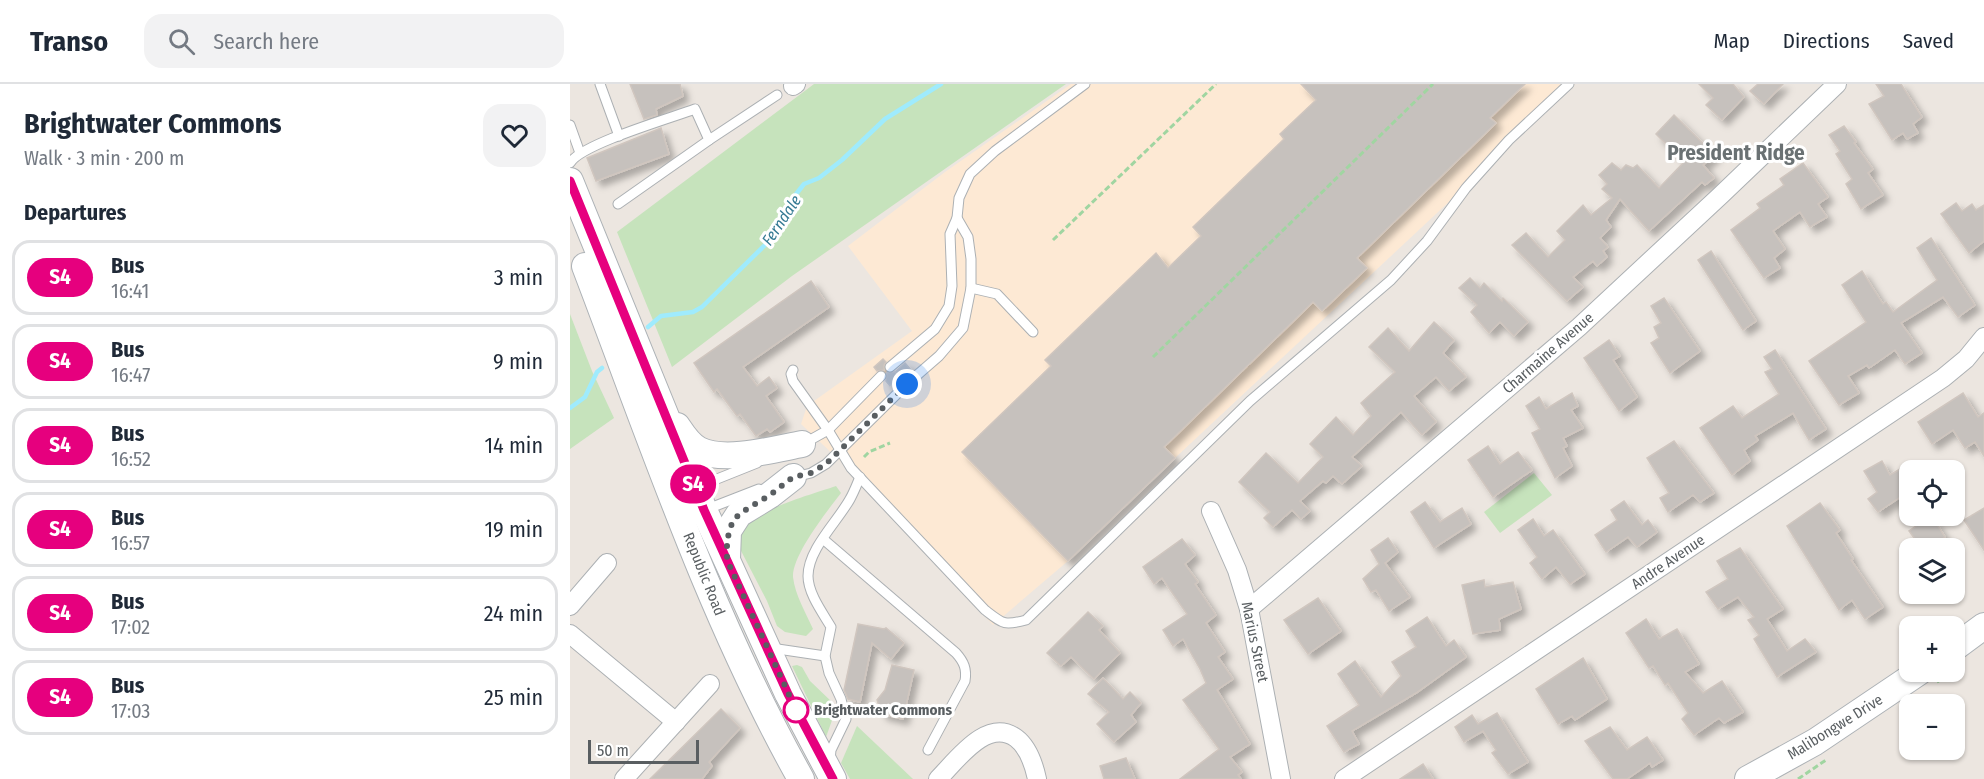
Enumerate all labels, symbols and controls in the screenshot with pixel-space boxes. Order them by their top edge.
search box [144,14,564,68]
text: Transo [30,25,108,58]
icon: search [165,25,198,58]
text: Search here [213,28,319,55]
text: Map [1713,28,1750,54]
text: Directions [1783,28,1870,54]
text: Saved [1903,28,1954,54]
button: heart [483,104,546,167]
text: Brightwater Commons [24,107,282,140]
district label: President Ridge [1667,140,1805,166]
text: Walk · 3 min · 200 m [24,146,184,170]
water label: Ferndale [758,191,805,249]
text: Departures [24,199,126,226]
text: Bus [111,252,144,279]
text: S4 [49,264,71,290]
text: 3 min [494,264,543,291]
text: 16:41 [111,279,149,303]
street label: Charmaine Avenue [1499,309,1597,397]
text: Bus [111,336,144,363]
text: S4 [49,348,71,374]
text: 9 min [493,348,543,375]
text: 16:47 [111,363,150,387]
your location [892,369,922,399]
text: Bus [111,420,144,447]
text: S4 [49,432,71,458]
text: 14 min [485,432,543,459]
text: 16:52 [111,447,151,471]
map controls [1899,460,1965,760]
button: locate [1899,460,1965,526]
line badge: S4 [666,464,720,504]
text: S4 [682,471,704,497]
text: Bus [111,504,144,531]
text: S4 [49,516,71,542]
text: 19 min [485,516,543,543]
street label: Republic Road [679,530,729,618]
text: 16:57 [111,531,150,555]
street label: Andre Avenue [1628,531,1708,593]
button: layers [1899,538,1965,604]
text: Bus [111,588,144,615]
text: S4 [49,600,71,626]
text: 24 min [484,600,543,627]
street label: Marius Street [1238,600,1272,684]
text: 17:02 [111,615,150,639]
button: + [1899,616,1965,682]
text: Bus [111,672,144,699]
text: S4 [49,684,71,710]
text: 25 min [484,684,543,711]
street label: Malibongwe Drive [1784,690,1886,764]
button: − [1899,694,1965,760]
marker: Brightwater Commons [783,697,809,723]
text: 17:03 [111,699,150,723]
place label: Brightwater Commons [814,701,952,719]
scale bar [588,737,699,764]
text: 50 m [597,741,629,760]

